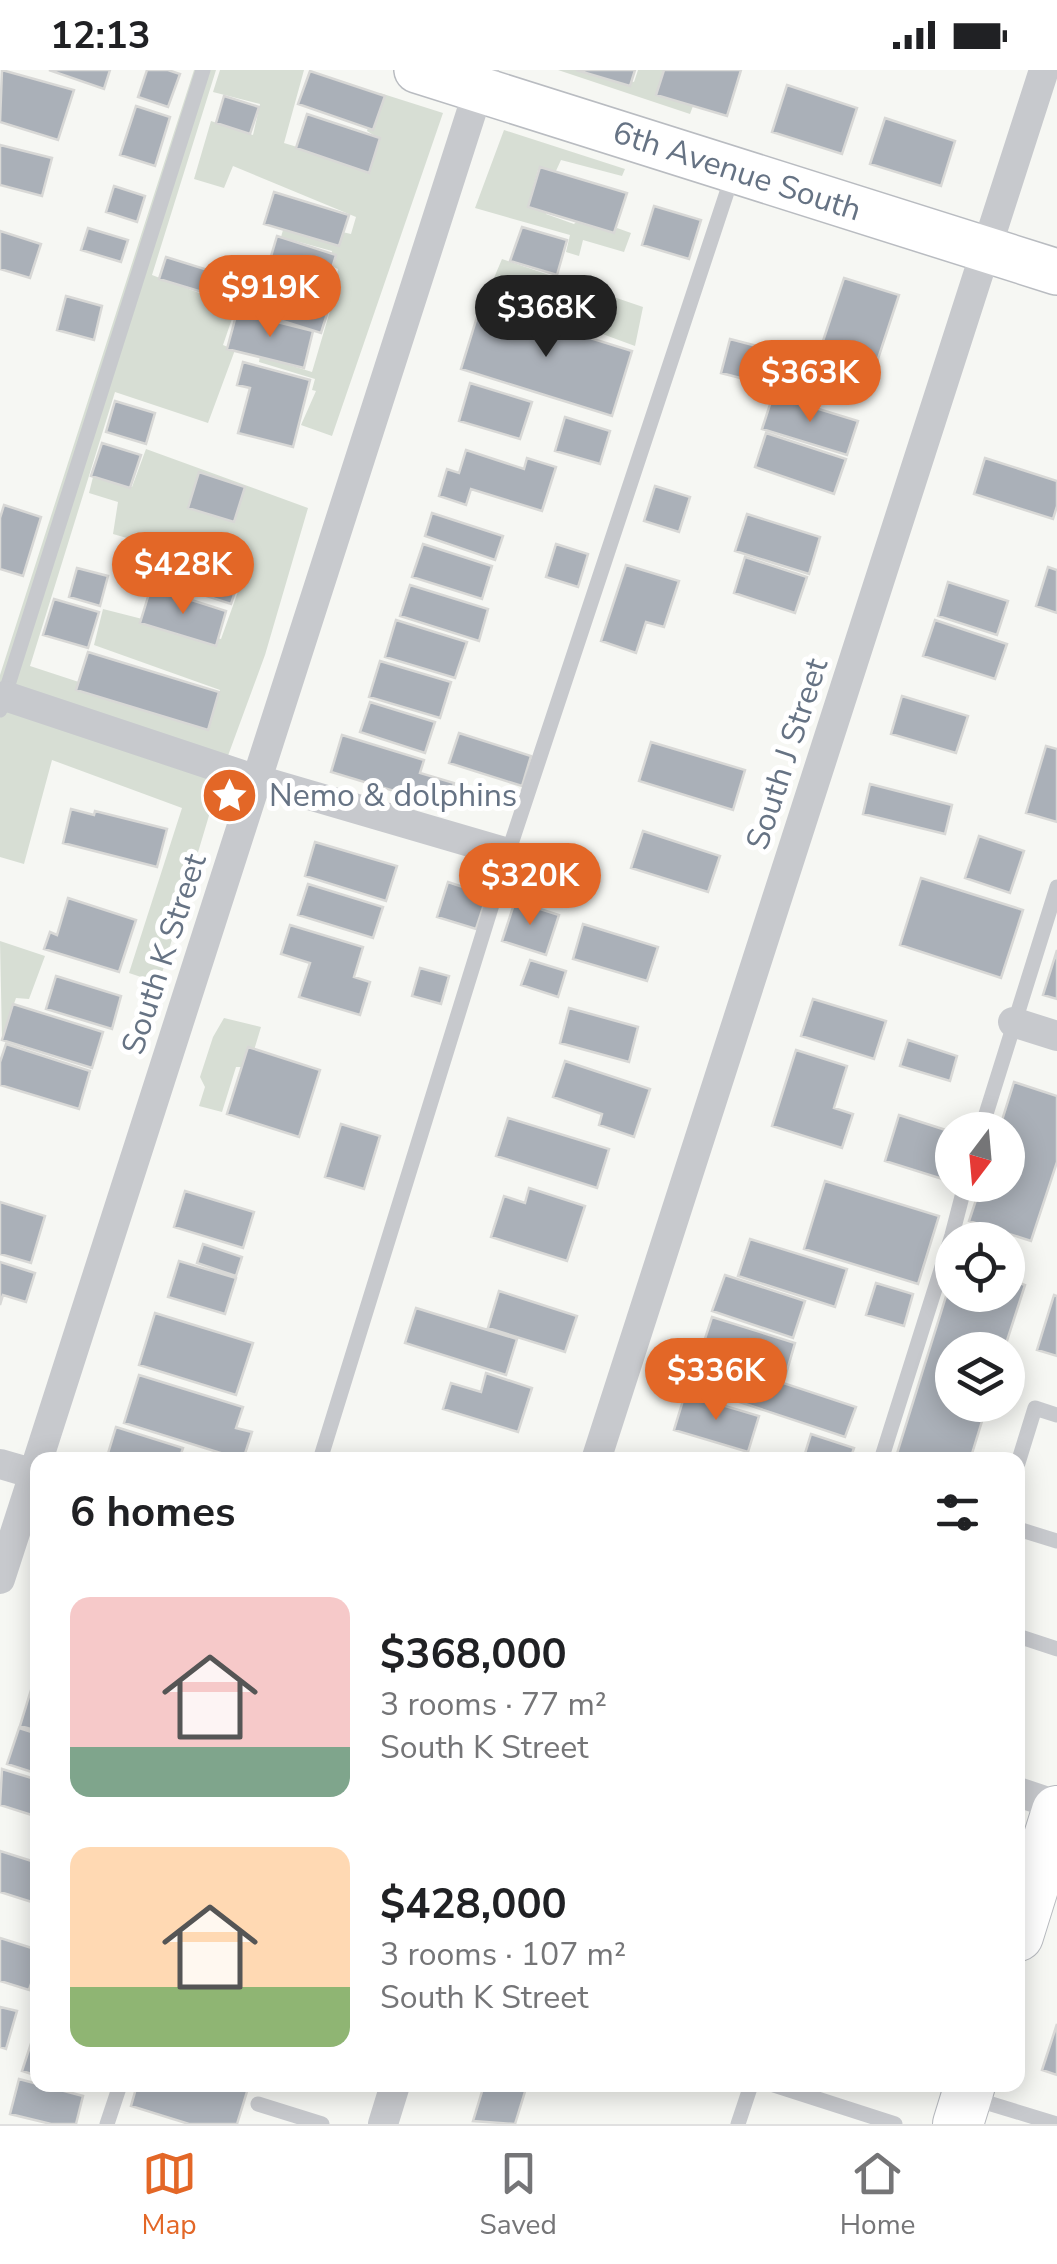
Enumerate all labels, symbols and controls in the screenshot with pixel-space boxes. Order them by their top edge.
text: 12:13 [50,10,151,61]
street label: 6th Avenue South [607,111,867,231]
pin: $919K [200,255,340,340]
text: $919K [221,266,319,309]
pin: $368K [476,275,616,360]
text: $368K [497,286,595,329]
pin: $363K [740,340,880,425]
text: $363K [761,351,859,394]
pin: $428K [113,532,253,617]
text: $428K [134,543,232,586]
street label: South J Street [736,652,838,855]
place icon: Nemo & dolphins [200,765,260,825]
place label: Nemo & dolphins [269,774,517,817]
pin: $320K [460,843,600,928]
street label: South K Street [111,847,217,1060]
text: $320K [481,854,579,897]
north arrow [935,1112,1025,1202]
map controls [935,1112,1025,1422]
button: locate [935,1222,1025,1312]
button: layers [935,1332,1025,1422]
pin: $336K [646,1338,786,1423]
text: $336K [667,1349,765,1392]
text: 6 homes [70,1484,235,1541]
icon: filters [930,1485,985,1540]
text: $368,000 [380,1626,567,1683]
icon: home [150,1637,270,1757]
text: 3 rooms · 77 m² [380,1683,607,1726]
text: South K Street [380,1726,589,1769]
text: $428,000 [380,1876,567,1933]
icon: home [150,1887,270,2007]
text: 3 rooms · 107 m² [380,1933,626,1976]
text: South K Street [380,1976,589,2019]
tab: Map [141,2146,197,2244]
tab: Saved [479,2146,557,2244]
tab: Home [840,2146,916,2244]

